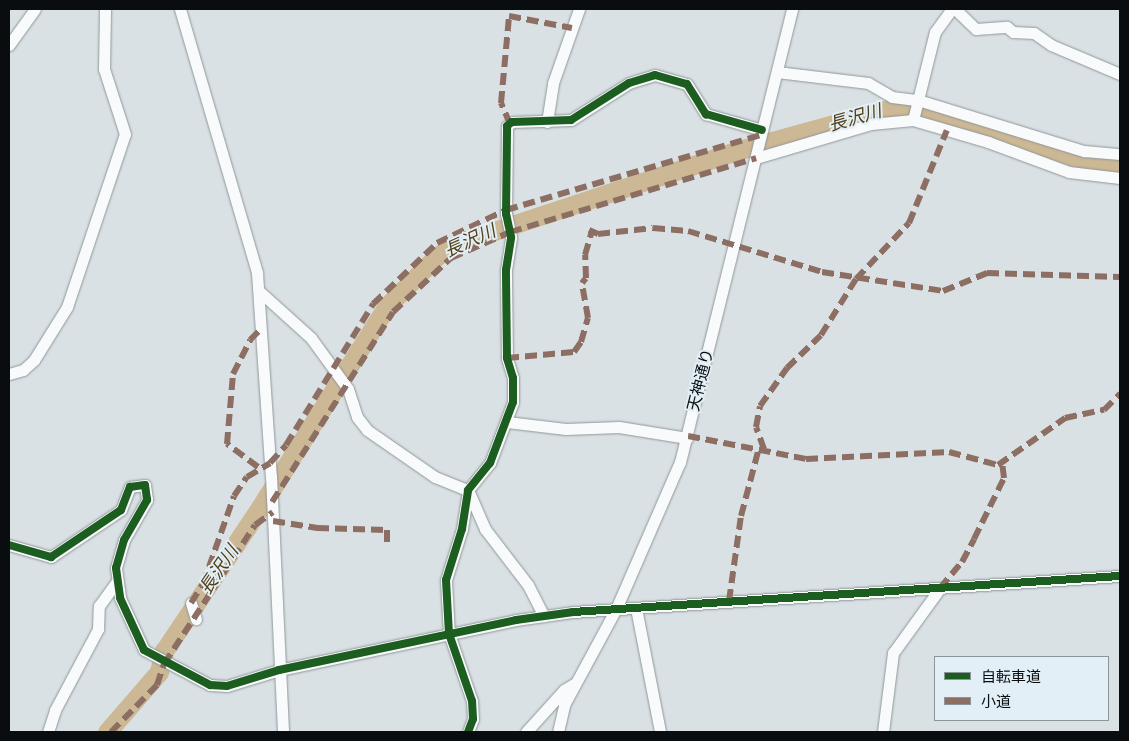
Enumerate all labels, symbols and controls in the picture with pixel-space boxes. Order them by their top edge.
water label: 長沢川 [826,100,884,136]
water label: 長沢川 [441,220,499,262]
street label: 天神通り [684,347,718,413]
water label: 長沢川 [195,542,243,598]
legend [934,656,1109,721]
text: 自転車道 [981,667,1041,686]
text: 小道 [981,692,1011,711]

